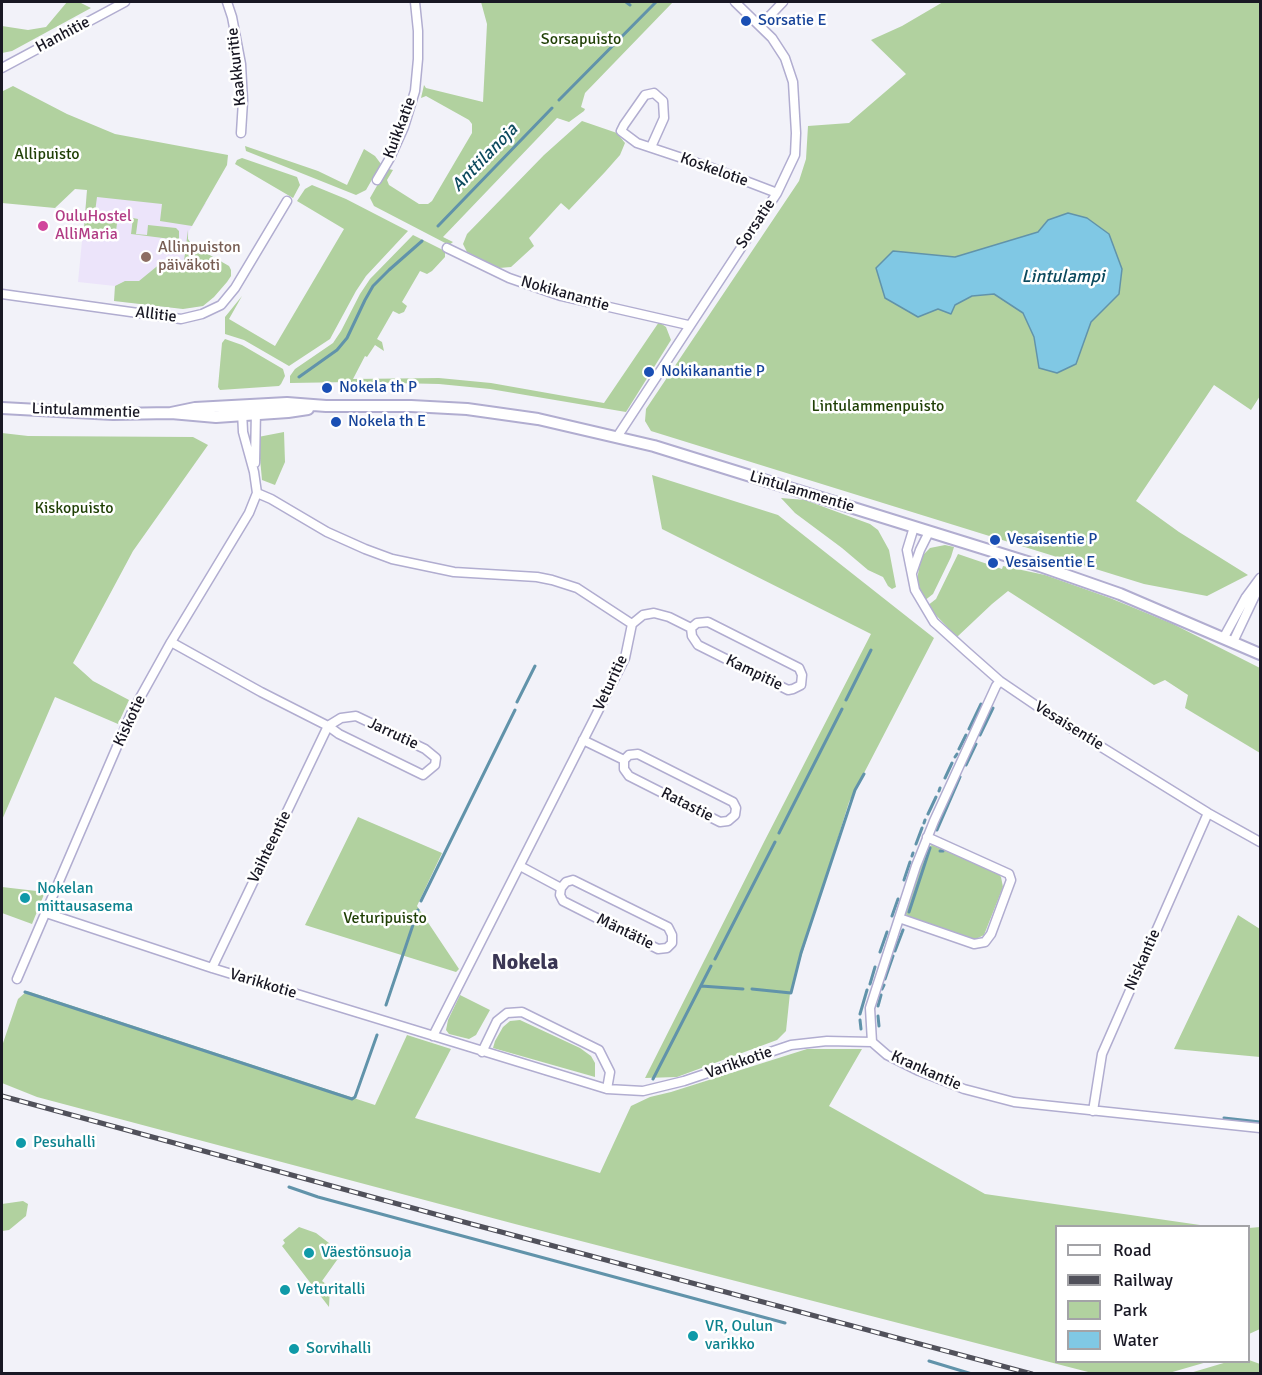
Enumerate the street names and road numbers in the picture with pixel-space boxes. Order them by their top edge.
street label: Hanhitie [33,13,93,57]
street label: Kaakkuritie [223,27,251,107]
street label: Kuikkatie [380,95,420,161]
street label: Koskelotie [677,149,751,191]
street label: Sorsatie [732,195,780,253]
street label: Nokikanantie [519,272,611,316]
street label: Allitie [134,303,178,327]
street label: Lintulammentie [31,400,141,422]
street label: Lintulammentie [747,467,857,517]
street label: Kampitie [722,651,786,695]
street label: Veturitie [590,652,632,714]
street label: Kiskotie [110,692,150,750]
street label: Vesaisentie [1031,697,1107,755]
street label: Jarrutie [365,714,421,754]
street label: Ratastie [658,784,716,826]
street label: Vaihteentie [244,808,296,886]
street label: Mäntätie [593,910,657,954]
street label: Niskantie [1121,926,1165,994]
street label: Varikkotie [227,965,299,1003]
street label: Varikkotie [703,1043,775,1083]
street label: Krankantie [888,1047,964,1095]

